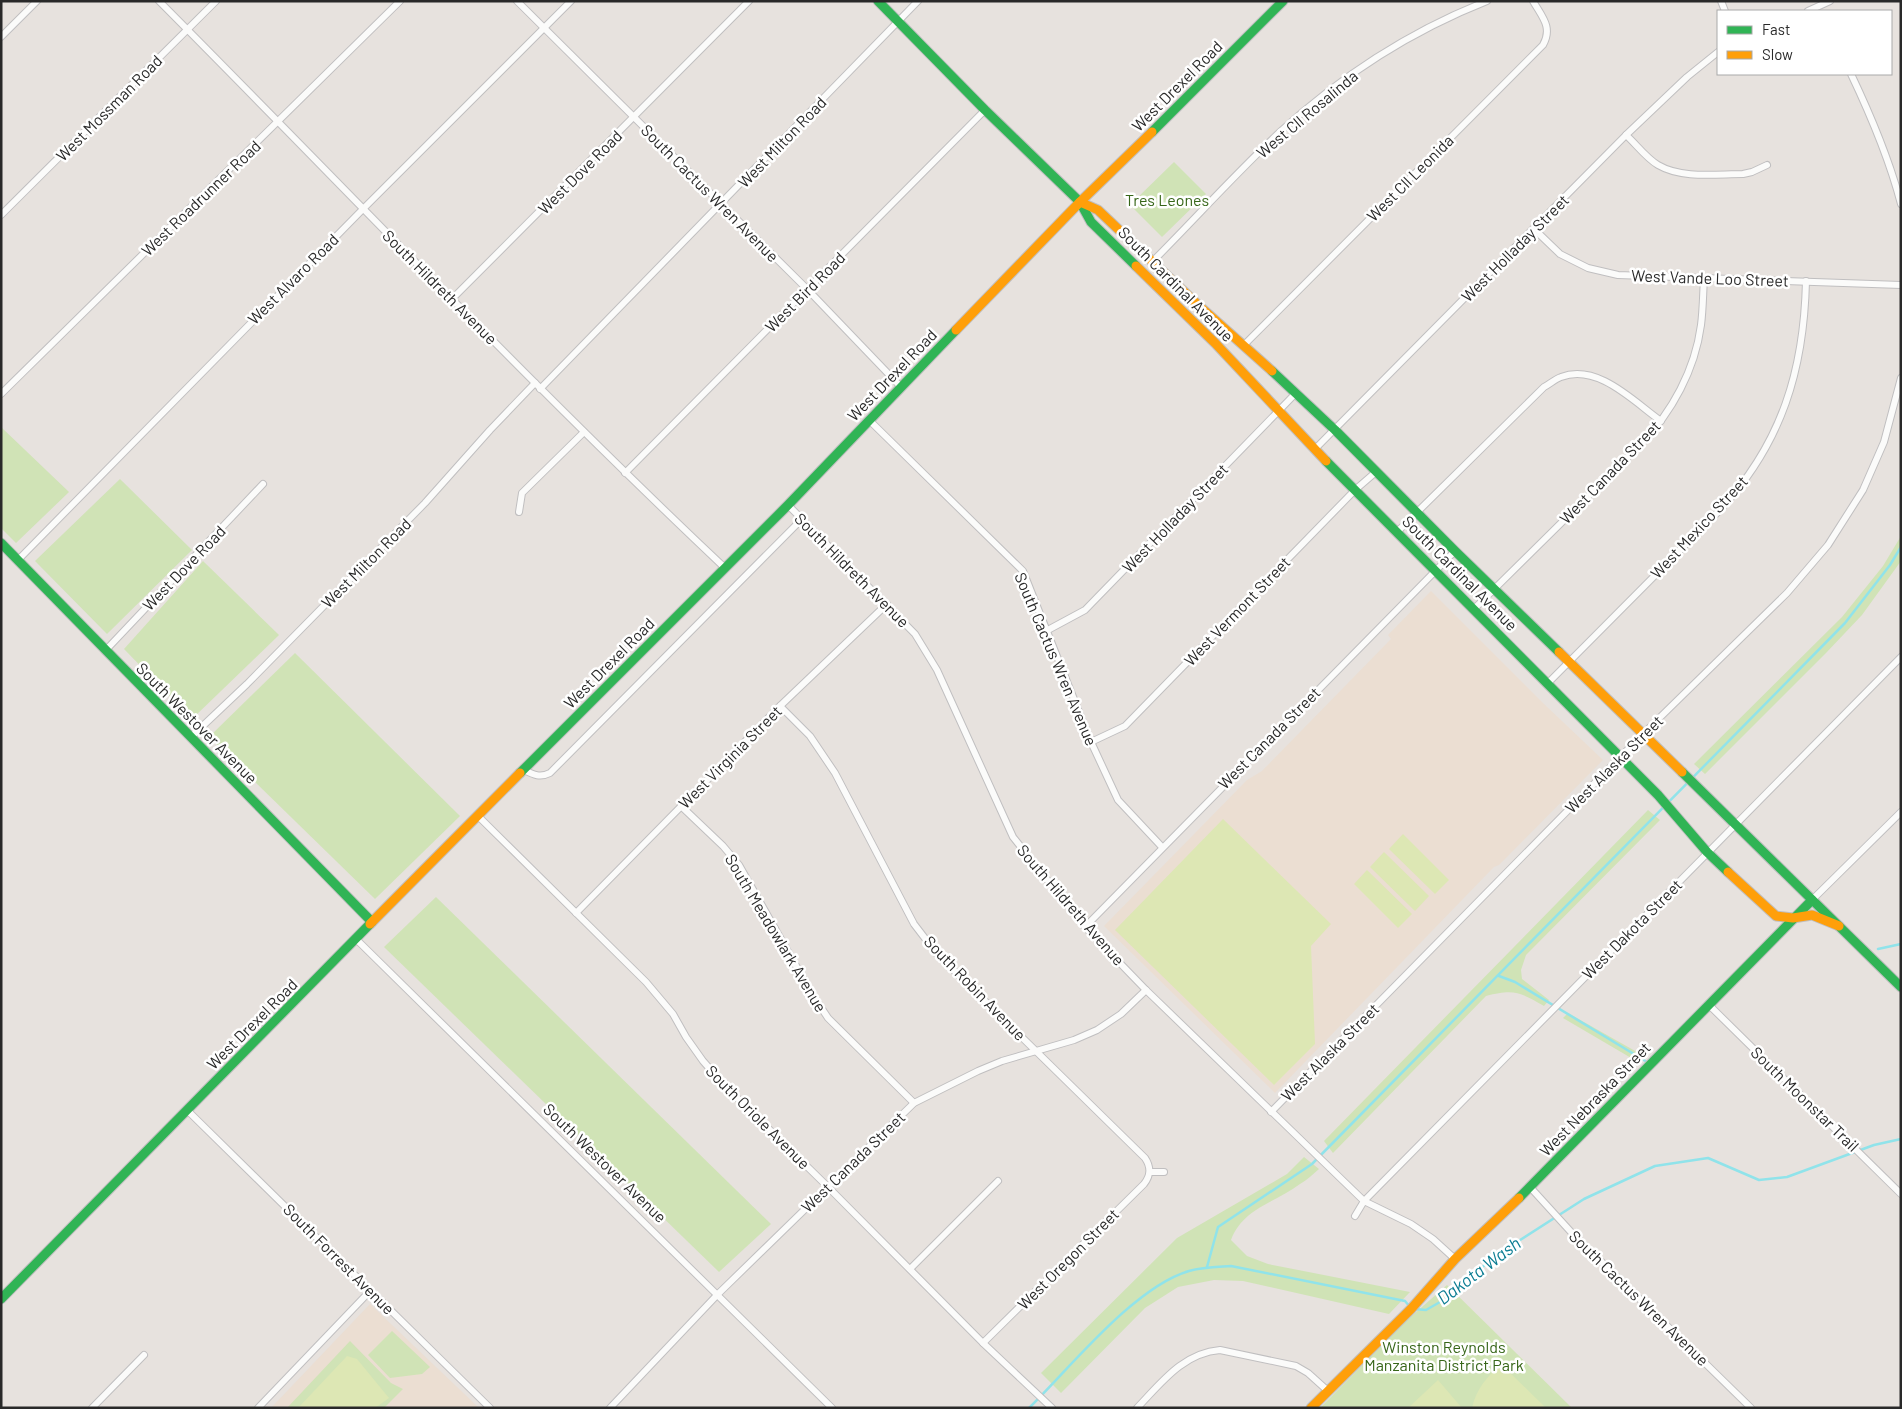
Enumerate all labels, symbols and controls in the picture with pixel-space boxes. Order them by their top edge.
legend [1717,10,1892,75]
text: Fast [1762,20,1790,38]
street label: West Drexel Road [1127,36,1226,135]
text: Slow [1762,45,1793,63]
street label: West Mossman Road [52,51,166,165]
street label: West Cll Rosalinda [1252,66,1361,161]
street label: West Milton Road [733,92,830,191]
street label: South Cactus Wren Avenue [638,120,783,265]
street label: West Dove Road [534,126,626,218]
street label: West Cll Leonida [1362,130,1457,225]
street label: West Roadrunner Road [137,136,264,259]
park label: Tres Leones [1125,190,1209,209]
street label: West Holladay Street [1457,190,1572,305]
street label: South Cardinal Avenue [1115,222,1238,345]
street label: South Hildreth Avenue [379,226,501,348]
street label: West Alvaro Road [243,229,342,328]
street label: West Bird Road [761,248,849,336]
street label: West Vande Loo Street [1631,265,1789,290]
street label: West Drexel Road [843,325,940,425]
street label: West Canada Street [1555,416,1664,527]
street label: West Holladay Street [1118,459,1232,576]
street label: West Mexico Street [1646,471,1751,582]
street label: South Hildreth Avenue [791,509,913,631]
street label: South Cardinal Avenue [1399,511,1522,634]
street label: West Milton Road [317,514,414,611]
street label: West Dove Road [138,521,229,614]
street label: West Vermont Street [1180,552,1294,669]
street label: South Cactus Wren Avenue [1011,569,1102,748]
street label: West Drexel Road [559,613,658,712]
street label: South Westover Avenue [133,658,262,787]
street label: West Canada Street [1214,683,1324,793]
street label: West Virginia Street [674,701,785,812]
street label: West Alaska Street [1561,711,1667,817]
street label: South Hildreth Avenue [1014,840,1129,969]
street label: South Meadowlark Avenue [722,850,831,1015]
street label: West Dakota Street [1578,875,1686,983]
street label: South Robin Avenue [921,931,1030,1044]
street label: West Drexel Road [202,974,301,1073]
street label: West Alaska Street [1277,999,1383,1105]
street label: West Nebraska Street [1535,1038,1654,1160]
street label: South Moonstar Trail [1748,1042,1863,1155]
street label: South Oriole Avenue [702,1061,814,1173]
street label: South Westover Avenue [540,1099,671,1226]
street label: West Canada Street [797,1107,908,1216]
street label: South Forrest Avenue [280,1199,399,1318]
street label: West Oregon Street [1013,1204,1122,1313]
street label: South Cactus Wren Avenue [1566,1226,1713,1369]
water label: Dakota Wash [1432,1232,1525,1309]
park label: Winston Reynolds Manzanita District Park [1364,1337,1524,1374]

